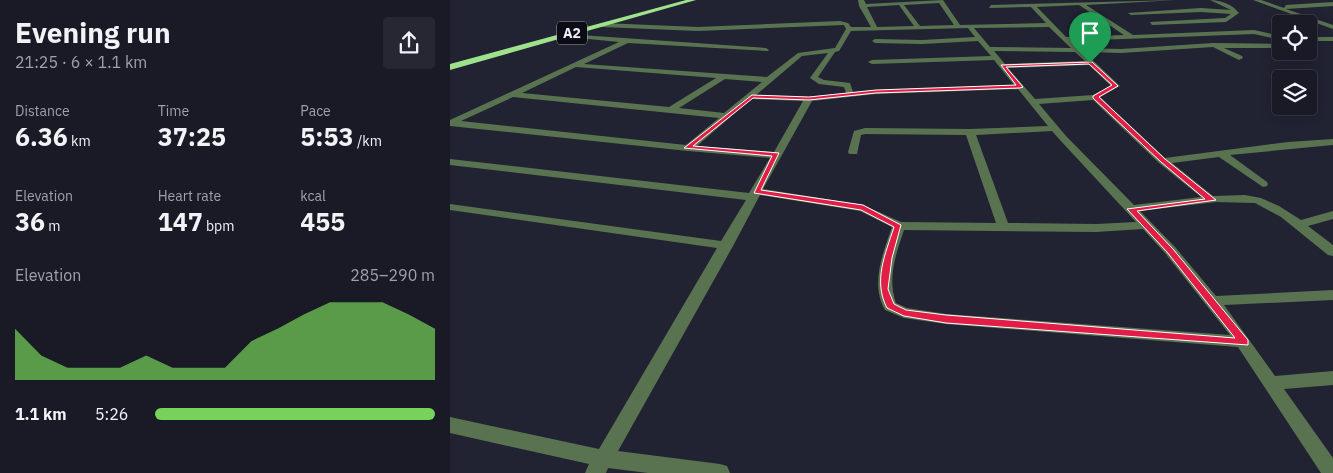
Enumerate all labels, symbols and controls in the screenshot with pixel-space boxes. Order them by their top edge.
pin [1069,12,1111,63]
text: Evening run [15,14,171,51]
map controls [1272,15,1317,115]
button: locate [1272,15,1317,60]
button: share [383,17,435,69]
icon: arrive [1076,19,1104,47]
road number: A2 [557,22,587,44]
text: 21:25 · 6 × 1.1 km [15,52,147,72]
button: layers [1272,70,1317,115]
text: Distance [15,102,70,120]
text: Time [158,102,189,120]
text: Pace [300,102,331,120]
text: 6.36 [15,120,68,153]
text: 37:25 [158,120,226,153]
text: 5:53 [300,120,354,153]
text: km [68,132,91,150]
text: /km [354,132,382,150]
text: Elevation [15,187,73,205]
text: Heart rate [158,187,221,205]
text: kcal [300,187,326,205]
text: 36 [15,205,45,238]
text: 147 [158,205,203,238]
text: 455 [300,205,345,238]
text: m [45,217,61,235]
text: bpm [203,217,234,235]
text: Elevation [15,265,81,285]
text: 285–290 m [350,265,435,285]
text: 1.1 km [15,404,66,424]
text: 5:26 [95,404,128,424]

